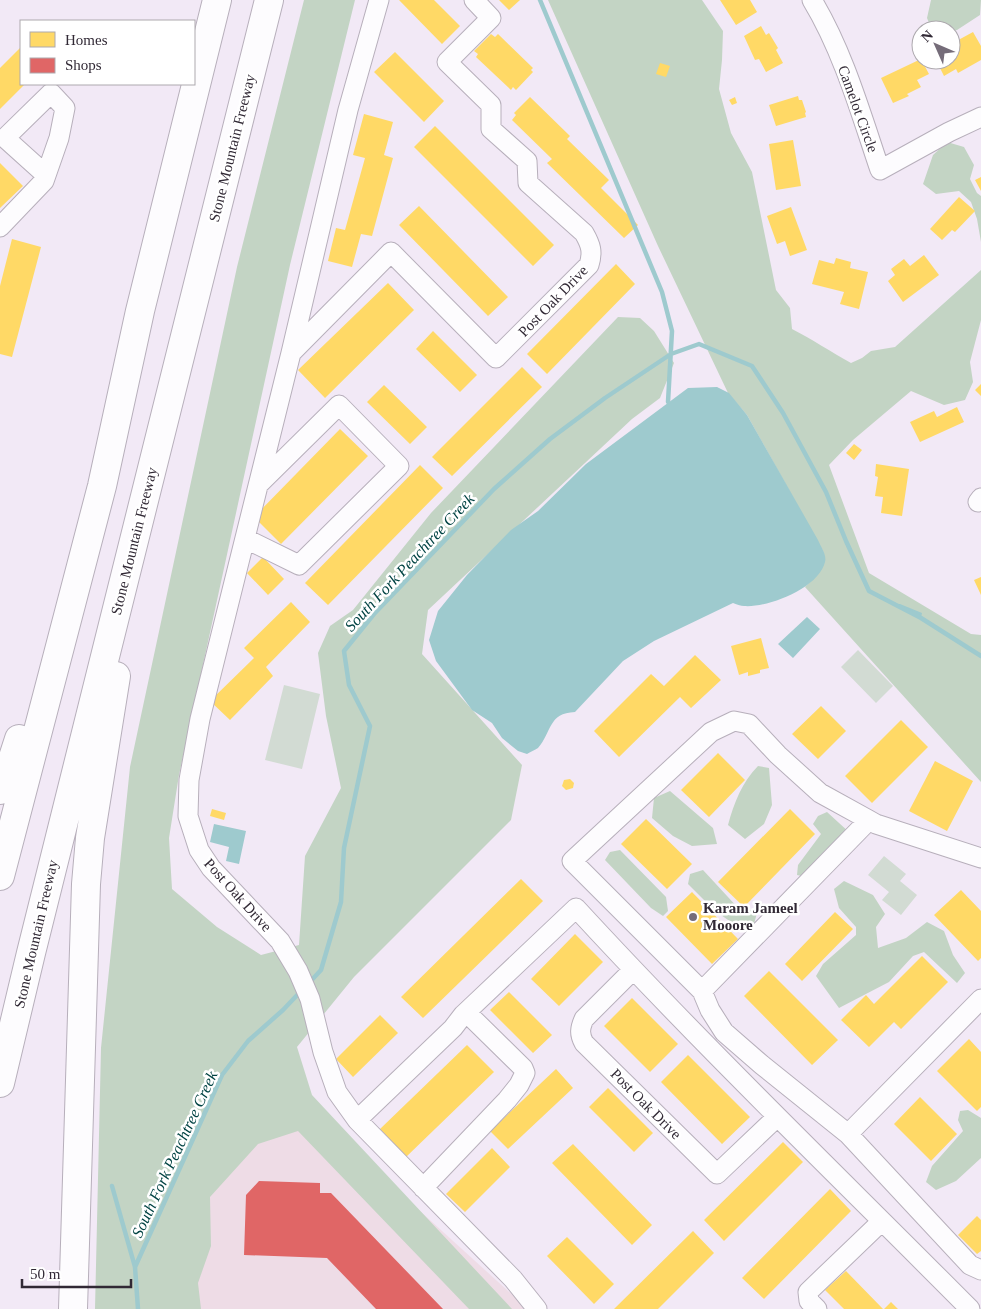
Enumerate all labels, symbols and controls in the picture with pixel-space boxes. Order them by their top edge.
legend [20,20,195,85]
north arrow [911,20,961,70]
text: N [918,27,936,45]
text: Homes [65,32,108,48]
text: Shops [65,57,102,73]
street label: Camelot Circle [835,63,881,155]
street label: Stone Mountain Freeway [206,72,258,224]
street label: Post Oak Drive [515,262,591,340]
street label: Stone Mountain Freeway [108,465,160,617]
water label: South Fork Peachtree Creek [341,490,478,634]
street label: Post Oak Drive [201,855,275,935]
street label: Stone Mountain Freeway [11,858,61,1010]
place label: Karam Jameel Mooore [703,900,798,933]
marker: Karam Jameel Mooore [687,911,699,923]
street label: Post Oak Drive [608,1066,685,1143]
water label: South Fork Peachtree Creek [128,1068,221,1240]
scale bar [22,1256,131,1288]
text: 50 m [30,1266,61,1282]

